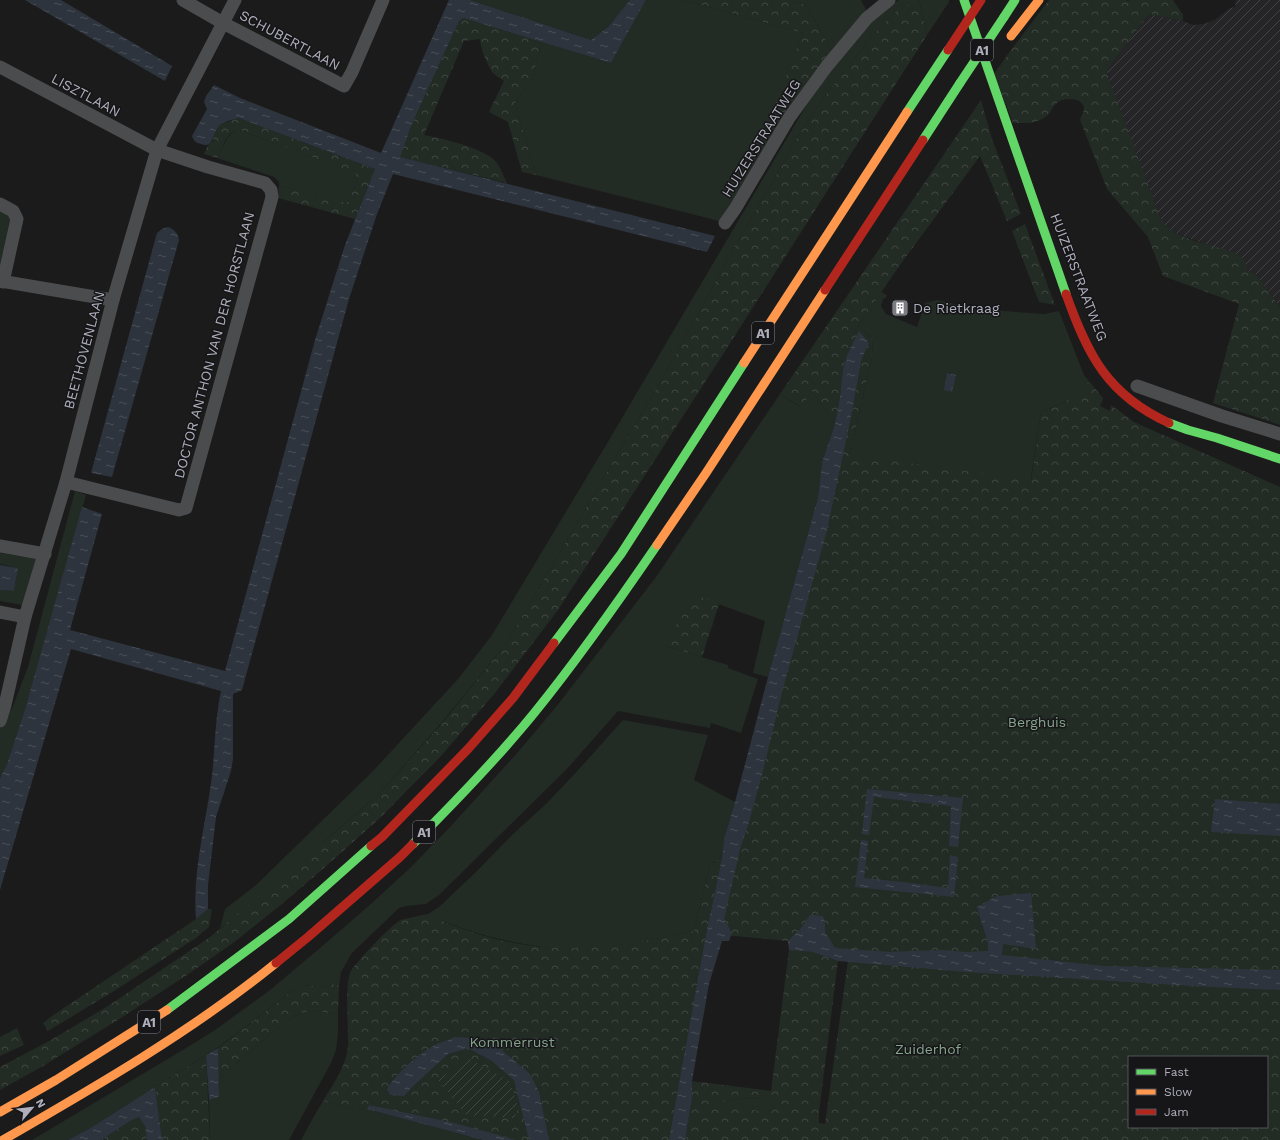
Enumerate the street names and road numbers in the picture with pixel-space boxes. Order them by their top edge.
street label: SCHUBERTLAAN [237,7,343,73]
road number: A1 [971,39,993,61]
street label: LISZTLAAN [49,70,123,120]
street label: HUIZERSTRAATWEG [718,76,804,200]
street label: DOCTOR ANTHON VAN DER HORSTLAAN [171,210,257,480]
street label: HUIZERSTRAATWEG [1047,211,1111,343]
street label: BEETHOVENLAAN [61,289,107,411]
road number: A1 [752,322,774,344]
road number: A1 [413,821,435,843]
road number: A1 [138,1011,160,1033]

